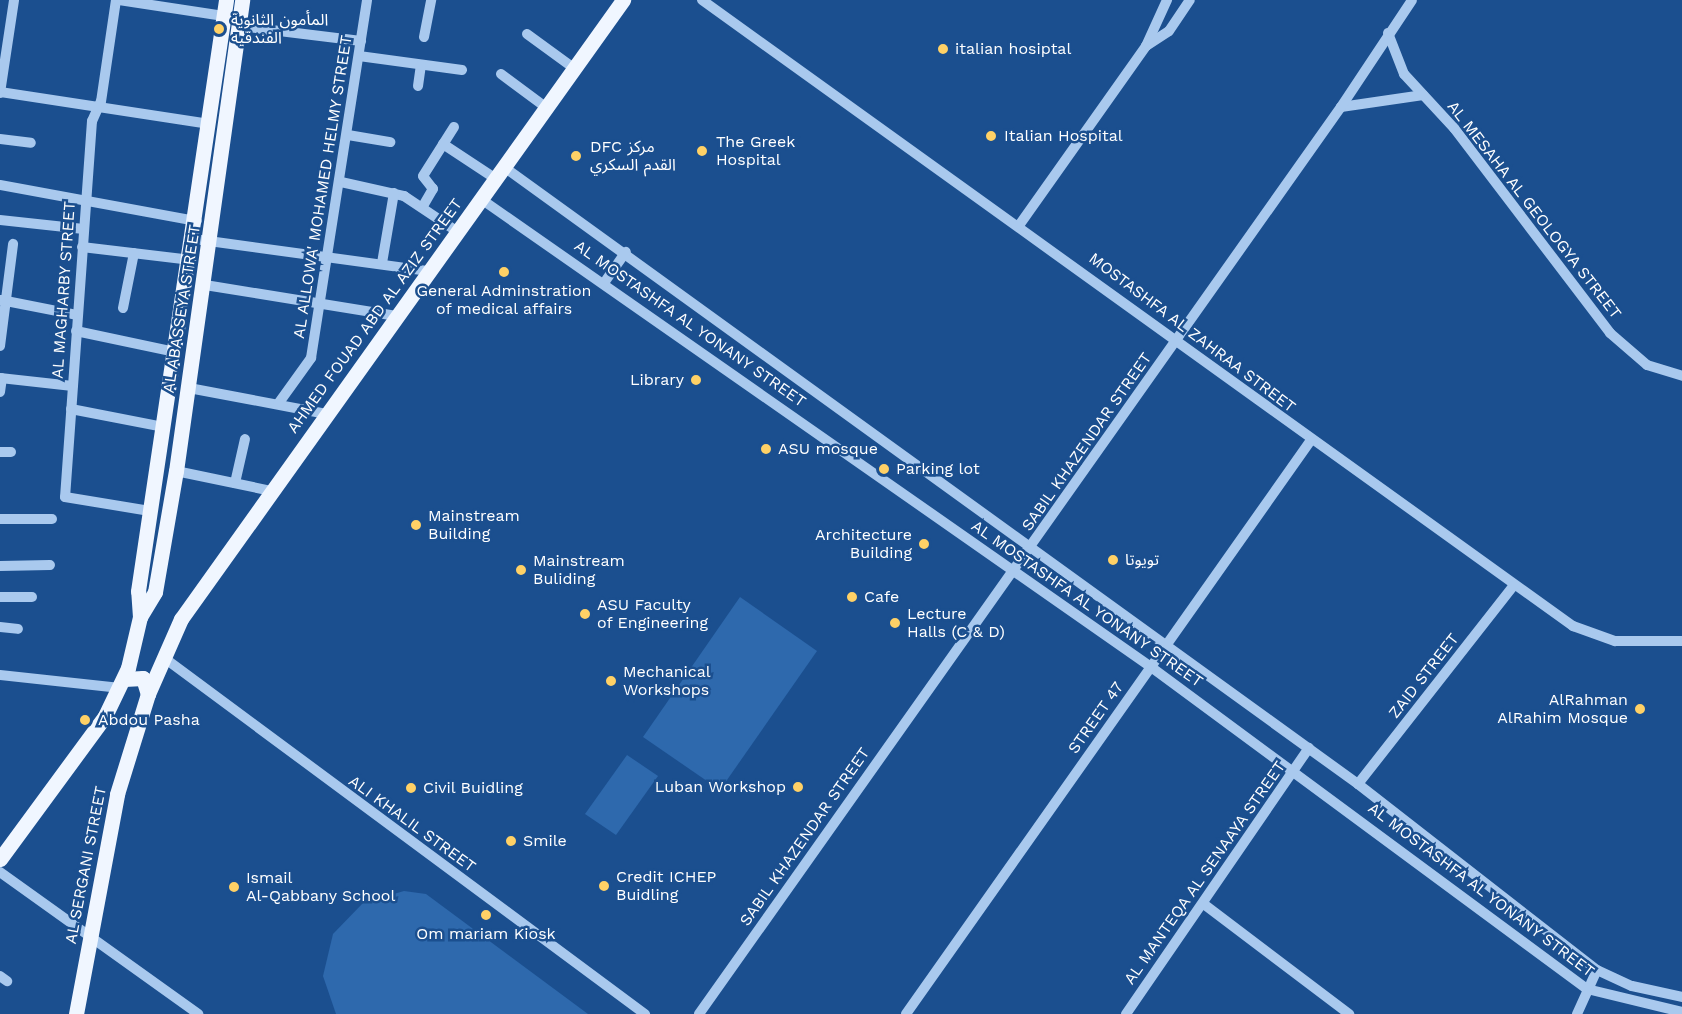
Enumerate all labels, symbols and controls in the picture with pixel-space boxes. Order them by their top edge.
place label: المأمون الثانوية الفندقيه [231,10,328,48]
marker: المأمون الثانوية الفندقيه [212,22,226,36]
street label: AL ALLOWA' MOHAMED HELMY STREET [289,33,357,341]
place label: italian hosiptal [955,39,1071,59]
marker: italian hosiptal [936,42,950,56]
street label: AL MESAHA AL GEOLOGYA STREET [1442,96,1626,324]
place label: Italian Hospital [1004,126,1123,146]
marker: Italian Hospital [982,127,1000,145]
place label: The Greek Hospital [716,132,795,170]
place label: DFC مركز القدم السكري [590,137,676,175]
marker: The Greek Hospital [693,142,711,160]
marker: DFC مركز القدم السكري [567,147,585,165]
street label: AHMED FOUAD ABD AL AZIZ STREET [283,194,467,438]
street label: AL MAGHARBY STREET [48,200,80,380]
street label: AL ABASSEYA STREET [159,223,205,395]
street label: AL MOSTASHFA AL YONANY STREET [569,235,811,413]
street label: MOSTASHFA AL ZAHRAA STREET [1084,248,1300,418]
marker: General Adminstration of medical affairs [497,265,511,279]
place label: General Adminstration of medical affairs [416,281,592,319]
street label: SABIL KHAZENDAR STREET [1018,349,1156,535]
place label: Library [630,370,684,390]
marker: Library [689,373,703,387]
place label: ASU mosque [778,439,878,459]
marker: ASU mosque [759,442,773,456]
place label: Parking lot [896,459,980,479]
marker: Parking lot [877,462,891,476]
place label: Mainstream Building [428,506,520,544]
street label: AL MOSTASHFA AL YONANY STREET [966,515,1208,693]
marker: Mainstream Building [409,518,423,532]
place label: Architecture Building [815,525,912,563]
marker: Architecture Building [917,537,931,551]
place label: تويوتا [1125,550,1159,570]
place label: Mainstream Buliding [533,551,625,589]
marker: تويوتا [1106,553,1120,567]
marker: Mainstream Buliding [514,563,528,577]
place label: Cafe [864,587,899,607]
marker: Cafe [845,590,859,604]
place label: ASU Faculty of Engineering [597,595,709,633]
place label: Lecture Halls (C & D) [907,604,1005,642]
marker: ASU Faculty of Engineering [578,607,592,621]
marker: Lecture Halls (C & D) [888,616,902,630]
street label: ZAID STREET [1385,630,1463,722]
place label: Mechanical Workshops [623,662,711,700]
marker: Mechanical Workshops [604,674,618,688]
street label: STREET 47 [1064,678,1128,758]
place label: AlRahman AlRahim Mosque [1497,690,1628,728]
marker: AlRahman AlRahim Mosque [1633,702,1647,716]
place label: Abdou Pasha [98,710,200,730]
marker: Abdou Pasha [76,711,94,729]
street label: SABIL KHAZENDAR STREET [736,744,874,930]
street label: AL MANTEQA AL SENAAYA STREET [1119,757,1291,989]
street label: ALI KHALIL STREET [345,771,479,877]
place label: Luban Workshop [654,777,786,797]
place label: Civil Buidling [423,778,523,798]
marker: Luban Workshop [791,780,805,794]
marker: Civil Buidling [404,781,418,795]
street label: AL SERGANI STREET [61,784,111,946]
street label: AL MOSTASHFA AL YONANY STREET [1363,798,1599,982]
place label: Smile [523,831,567,851]
marker: Smile [504,834,518,848]
place label: Credit ICHEP Buidling [616,867,716,905]
place label: Ismail Al-Qabbany School [246,868,396,906]
marker: Credit ICHEP Buidling [597,879,611,893]
marker: Ismail Al-Qabbany School [227,880,241,894]
marker: Om mariam Kiosk [479,908,493,922]
place label: Om mariam Kiosk [416,924,556,944]

